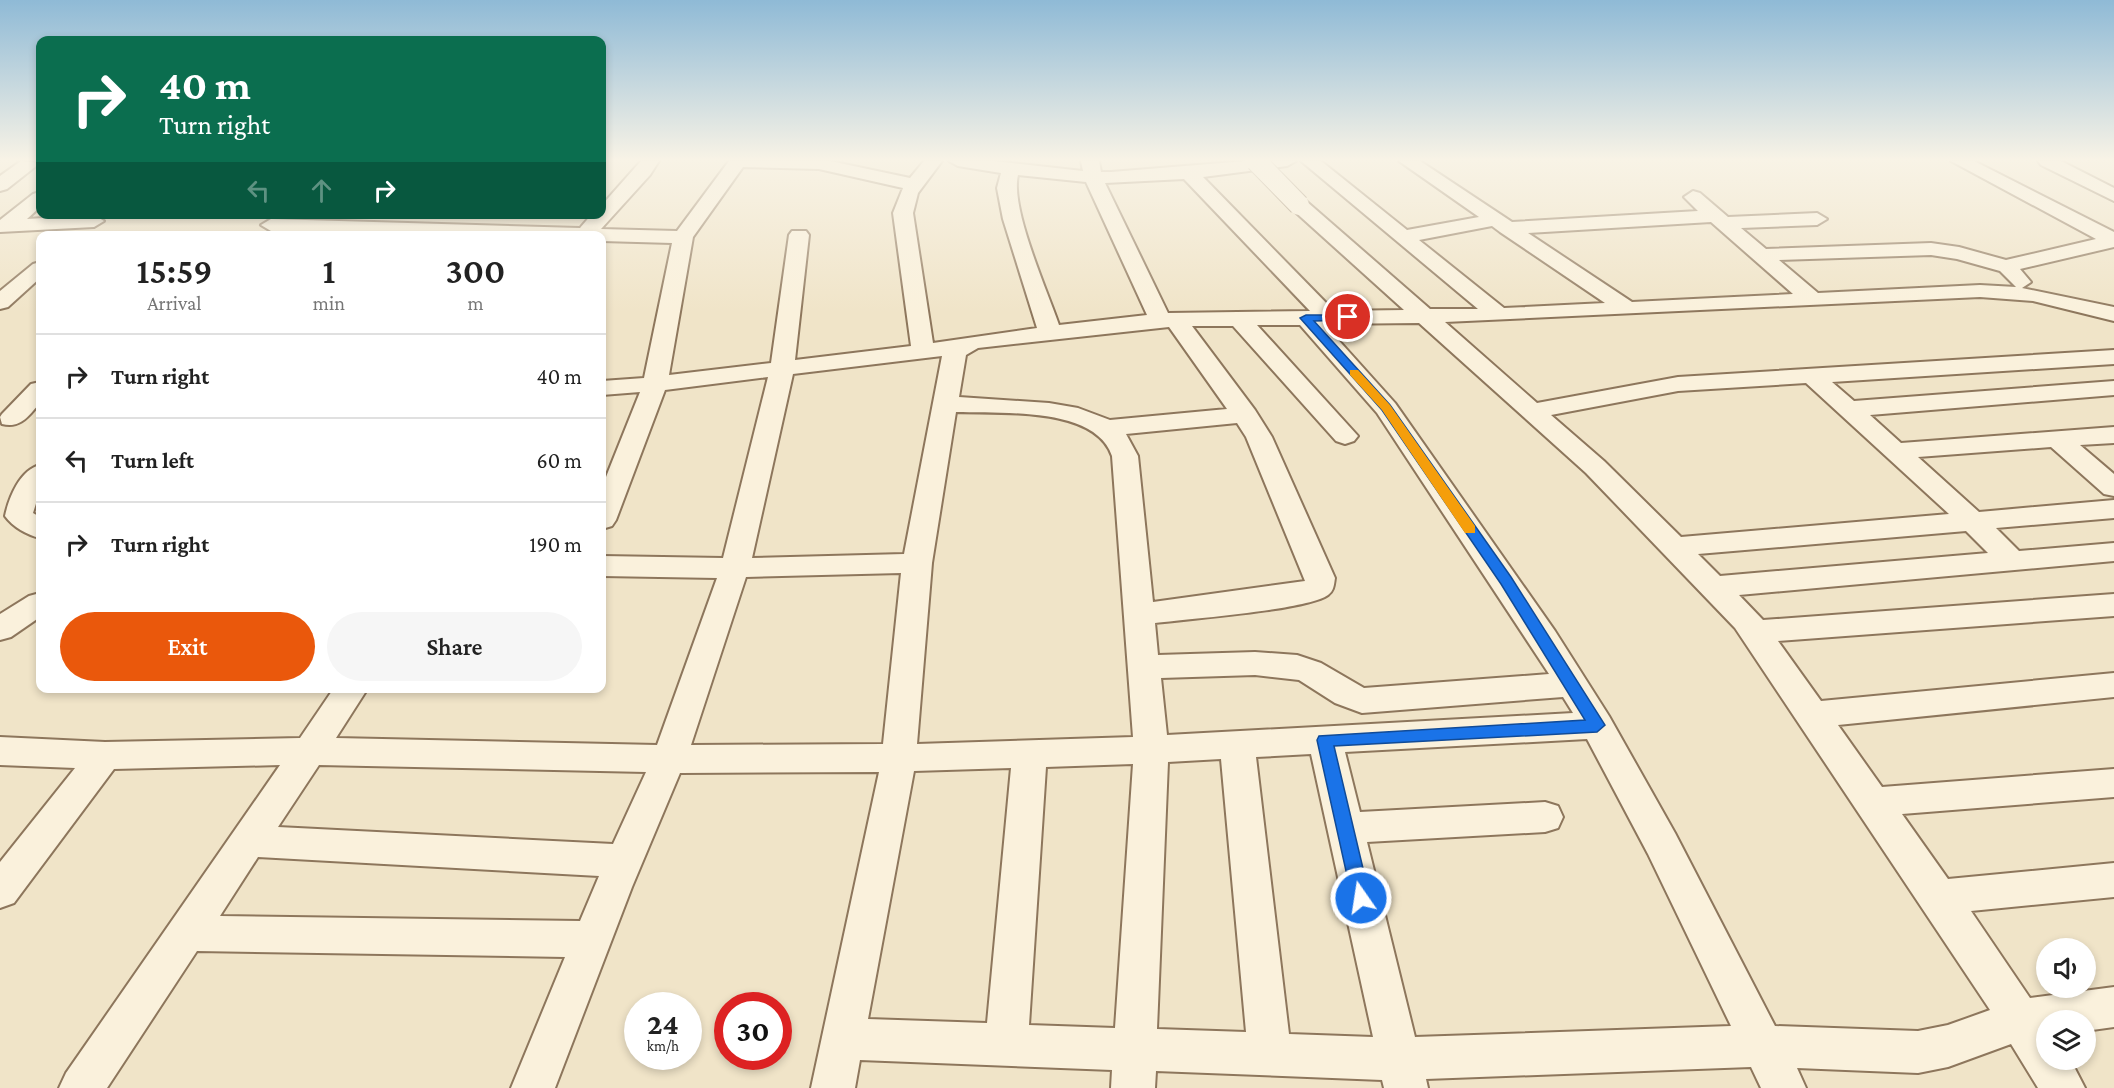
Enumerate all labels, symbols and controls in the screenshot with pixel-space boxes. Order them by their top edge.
icon: right [60,60,138,138]
text: 40 m [159,61,251,108]
text: Turn right [159,110,270,140]
icon: left [242,174,275,207]
icon: ahead [305,174,338,207]
icon: right [368,174,401,207]
text: 15:59 [137,251,212,291]
text: 1 [322,251,335,291]
text: 300 [446,251,505,291]
pin [1322,291,1373,342]
text: Arrival [147,292,202,314]
text: min [313,292,345,314]
text: m [467,292,483,314]
icon: arrive [1331,300,1364,333]
icon: right [60,360,93,393]
text: Turn right [111,364,209,389]
text: 40 m [537,364,582,389]
icon: left [60,444,93,477]
text: Turn left [111,448,194,473]
text: 60 m [537,448,582,473]
icon: right [60,528,93,561]
text: Turn right [111,532,209,557]
text: 190 m [529,532,582,557]
button: Exit [60,612,315,681]
button: Share [327,612,582,681]
position arrow [1329,866,1393,930]
map controls [2036,938,2096,1070]
button: sound [2036,938,2096,998]
speed limit sign: 30 [714,992,792,1070]
text: 24 [647,1007,679,1040]
button: layers [2036,1010,2096,1070]
text: km/h [647,1038,679,1054]

